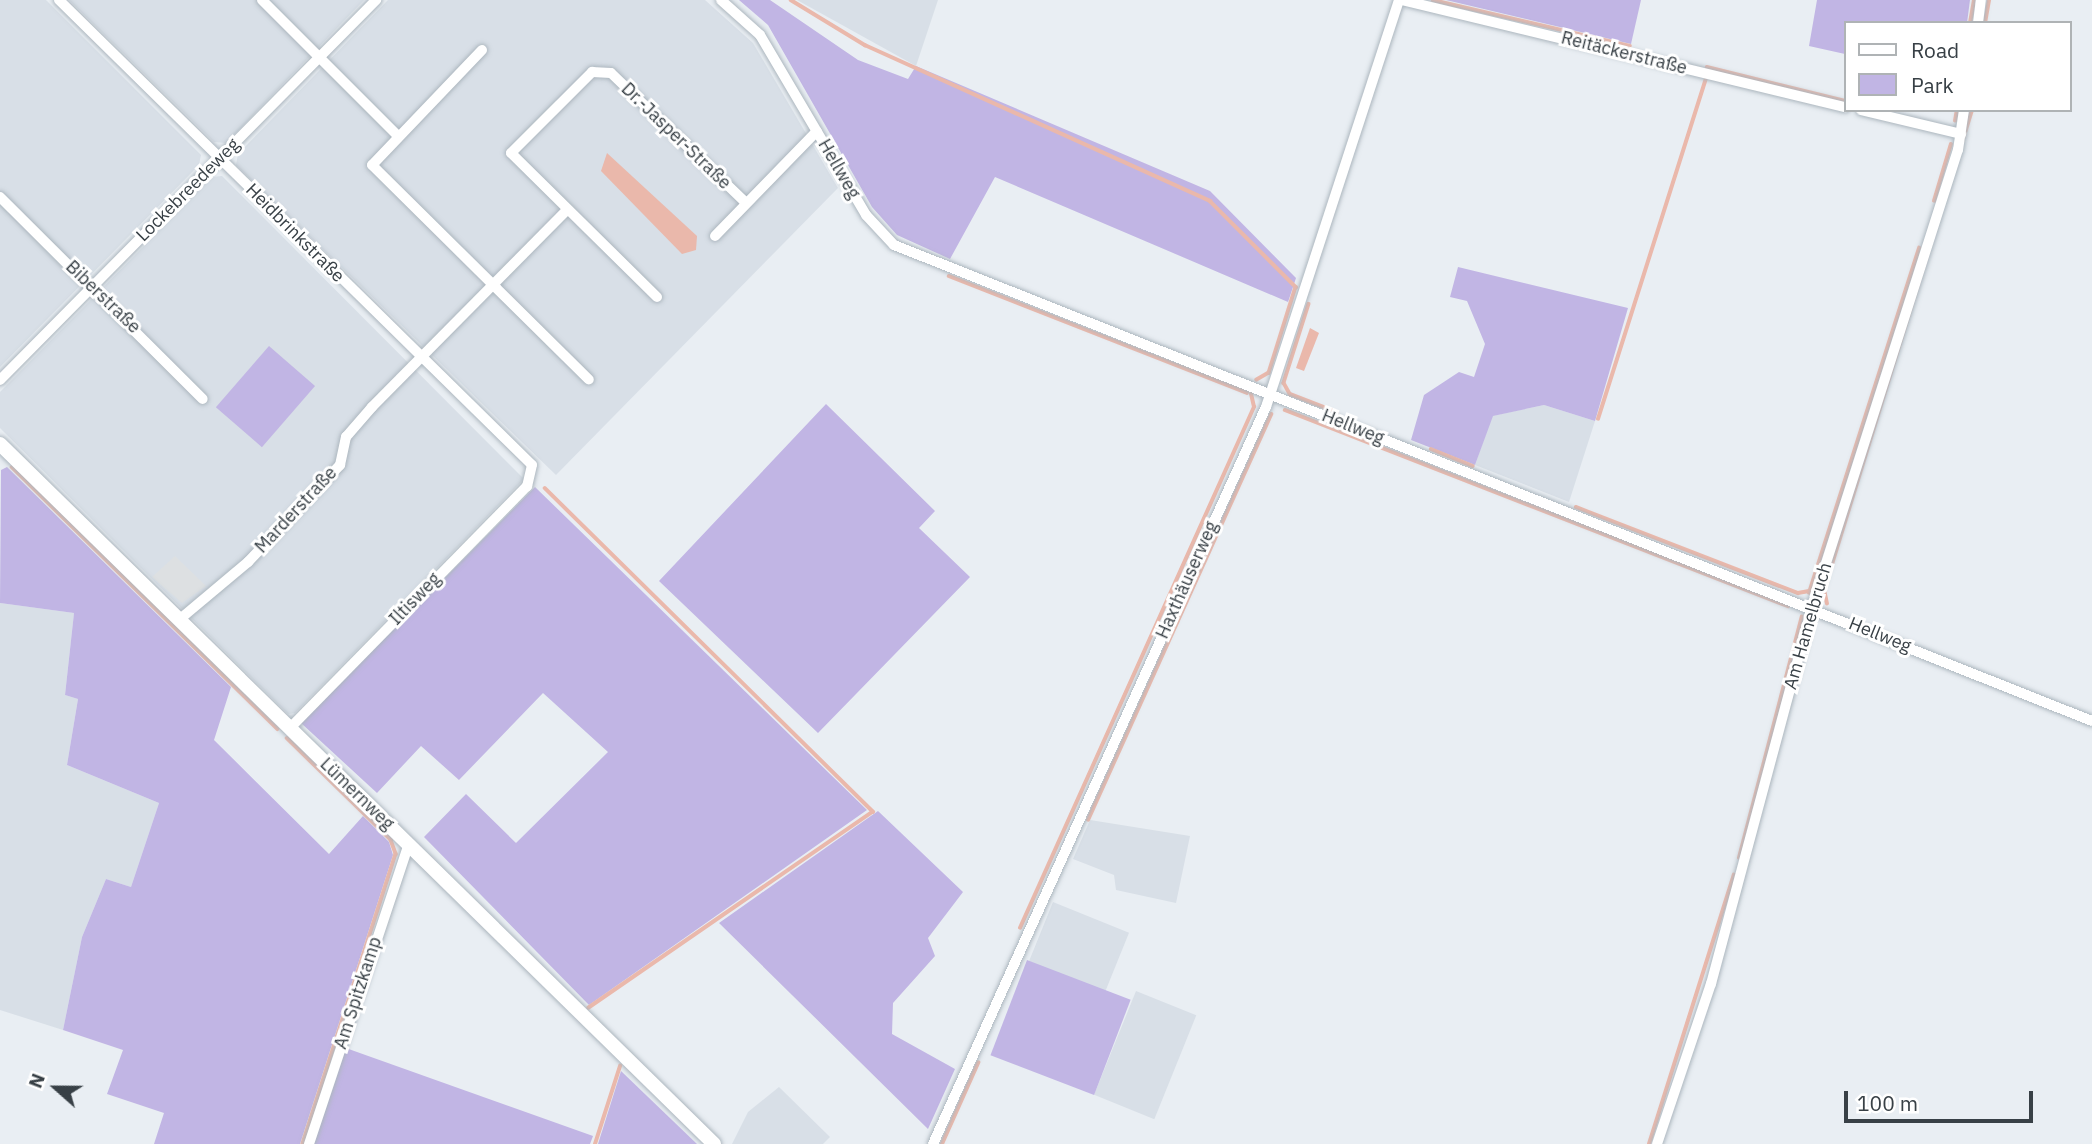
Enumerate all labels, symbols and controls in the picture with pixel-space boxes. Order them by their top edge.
legend [1843,21,2071,112]
street label: Reitäckerstraße [1559,27,1689,79]
text: Road [1911,36,1959,64]
text: Park [1911,71,1954,99]
street label: Dr.-Jasper-Straße [617,78,735,194]
street label: Lockebreedeweg [132,134,244,246]
street label: Hellweg [813,135,865,203]
street label: Heidbrinkstraße [241,179,349,287]
street label: Biberstraße [61,256,145,338]
street label: Hellweg [1319,405,1387,449]
street label: Marderstraße [251,462,341,558]
street label: Haxthäuserweg [1151,518,1223,642]
street label: Am Hamelbruch [1780,560,1836,692]
street label: Iltisweg [385,568,445,630]
street label: Hellweg [1846,613,1914,657]
street label: Lümernweg [316,753,398,835]
street label: Am Spitzkamp [330,934,386,1052]
north arrow [21,1053,91,1123]
text: N [23,1070,50,1091]
scale bar [1847,1078,2036,1122]
text: 100 m [1857,1089,1918,1117]

